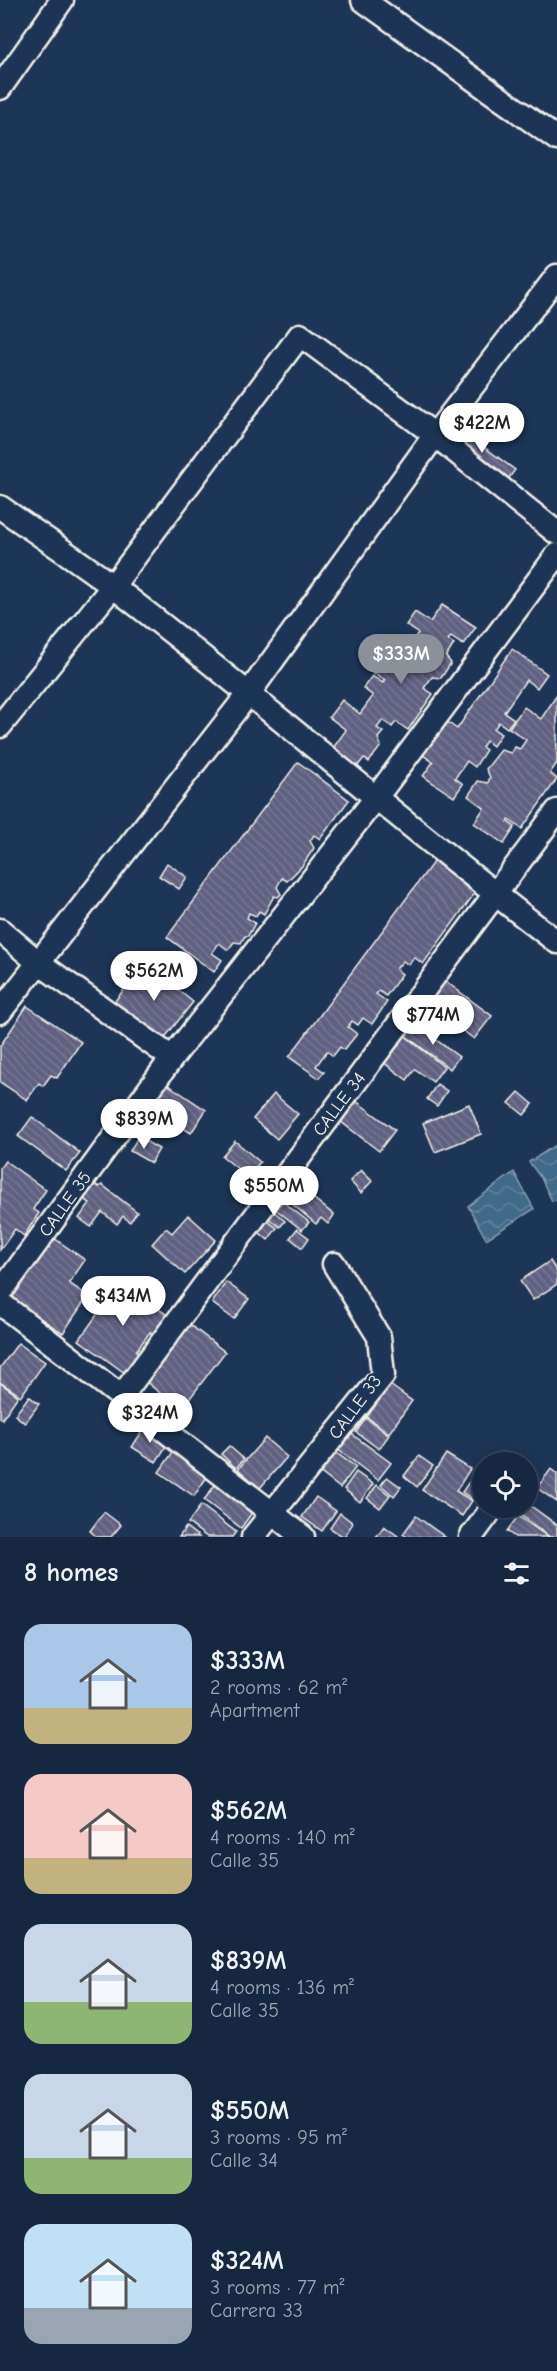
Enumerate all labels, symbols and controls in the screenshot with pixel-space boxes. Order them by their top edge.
pin: $422M [440,403,524,454]
text: $422M [453,411,511,434]
pin: $333M [359,634,443,685]
text: $333M [372,642,430,665]
pin: $562M [112,951,196,1002]
text: $562M [124,959,184,982]
pin: $774M [391,995,475,1046]
text: $774M [406,1003,460,1026]
street label: CALLE 34 [309,1068,370,1140]
pin: $839M [102,1099,186,1150]
text: $839M [115,1107,173,1130]
pin: $550M [232,1166,316,1217]
street label: CALLE 35 [35,1168,96,1241]
text: $550M [244,1174,304,1197]
pin: $434M [81,1276,165,1327]
text: $434M [95,1284,151,1307]
street label: CALLE 33 [325,1371,386,1443]
pin: $324M [108,1393,192,1444]
text: $324M [122,1401,178,1424]
map controls [472,1452,538,1518]
button: locate [472,1452,538,1518]
icon: filters [500,1557,533,1590]
text: 8 homes [24,1558,118,1588]
text: $333M [210,1646,285,1676]
icon: home [72,1648,144,1720]
text: 2 rooms · 62 m² [210,1676,347,1699]
text: Apartment [210,1699,300,1722]
text: $562M [210,1796,287,1826]
icon: home [72,1798,144,1870]
text: 4 rooms · 140 m² [210,1826,355,1849]
text: Calle 35 [210,1849,279,1872]
text: $839M [210,1946,286,1976]
icon: home [72,1948,144,2020]
text: 4 rooms · 136 m² [210,1976,354,1999]
text: Calle 35 [210,1999,279,2022]
text: $550M [210,2096,289,2126]
icon: home [72,2098,144,2170]
text: 3 rooms · 95 m² [210,2126,347,2149]
text: Calle 34 [210,2149,278,2172]
text: $324M [210,2246,284,2276]
icon: home [72,2248,144,2320]
text: 3 rooms · 77 m² [210,2276,344,2299]
text: Carrera 33 [210,2299,303,2322]

